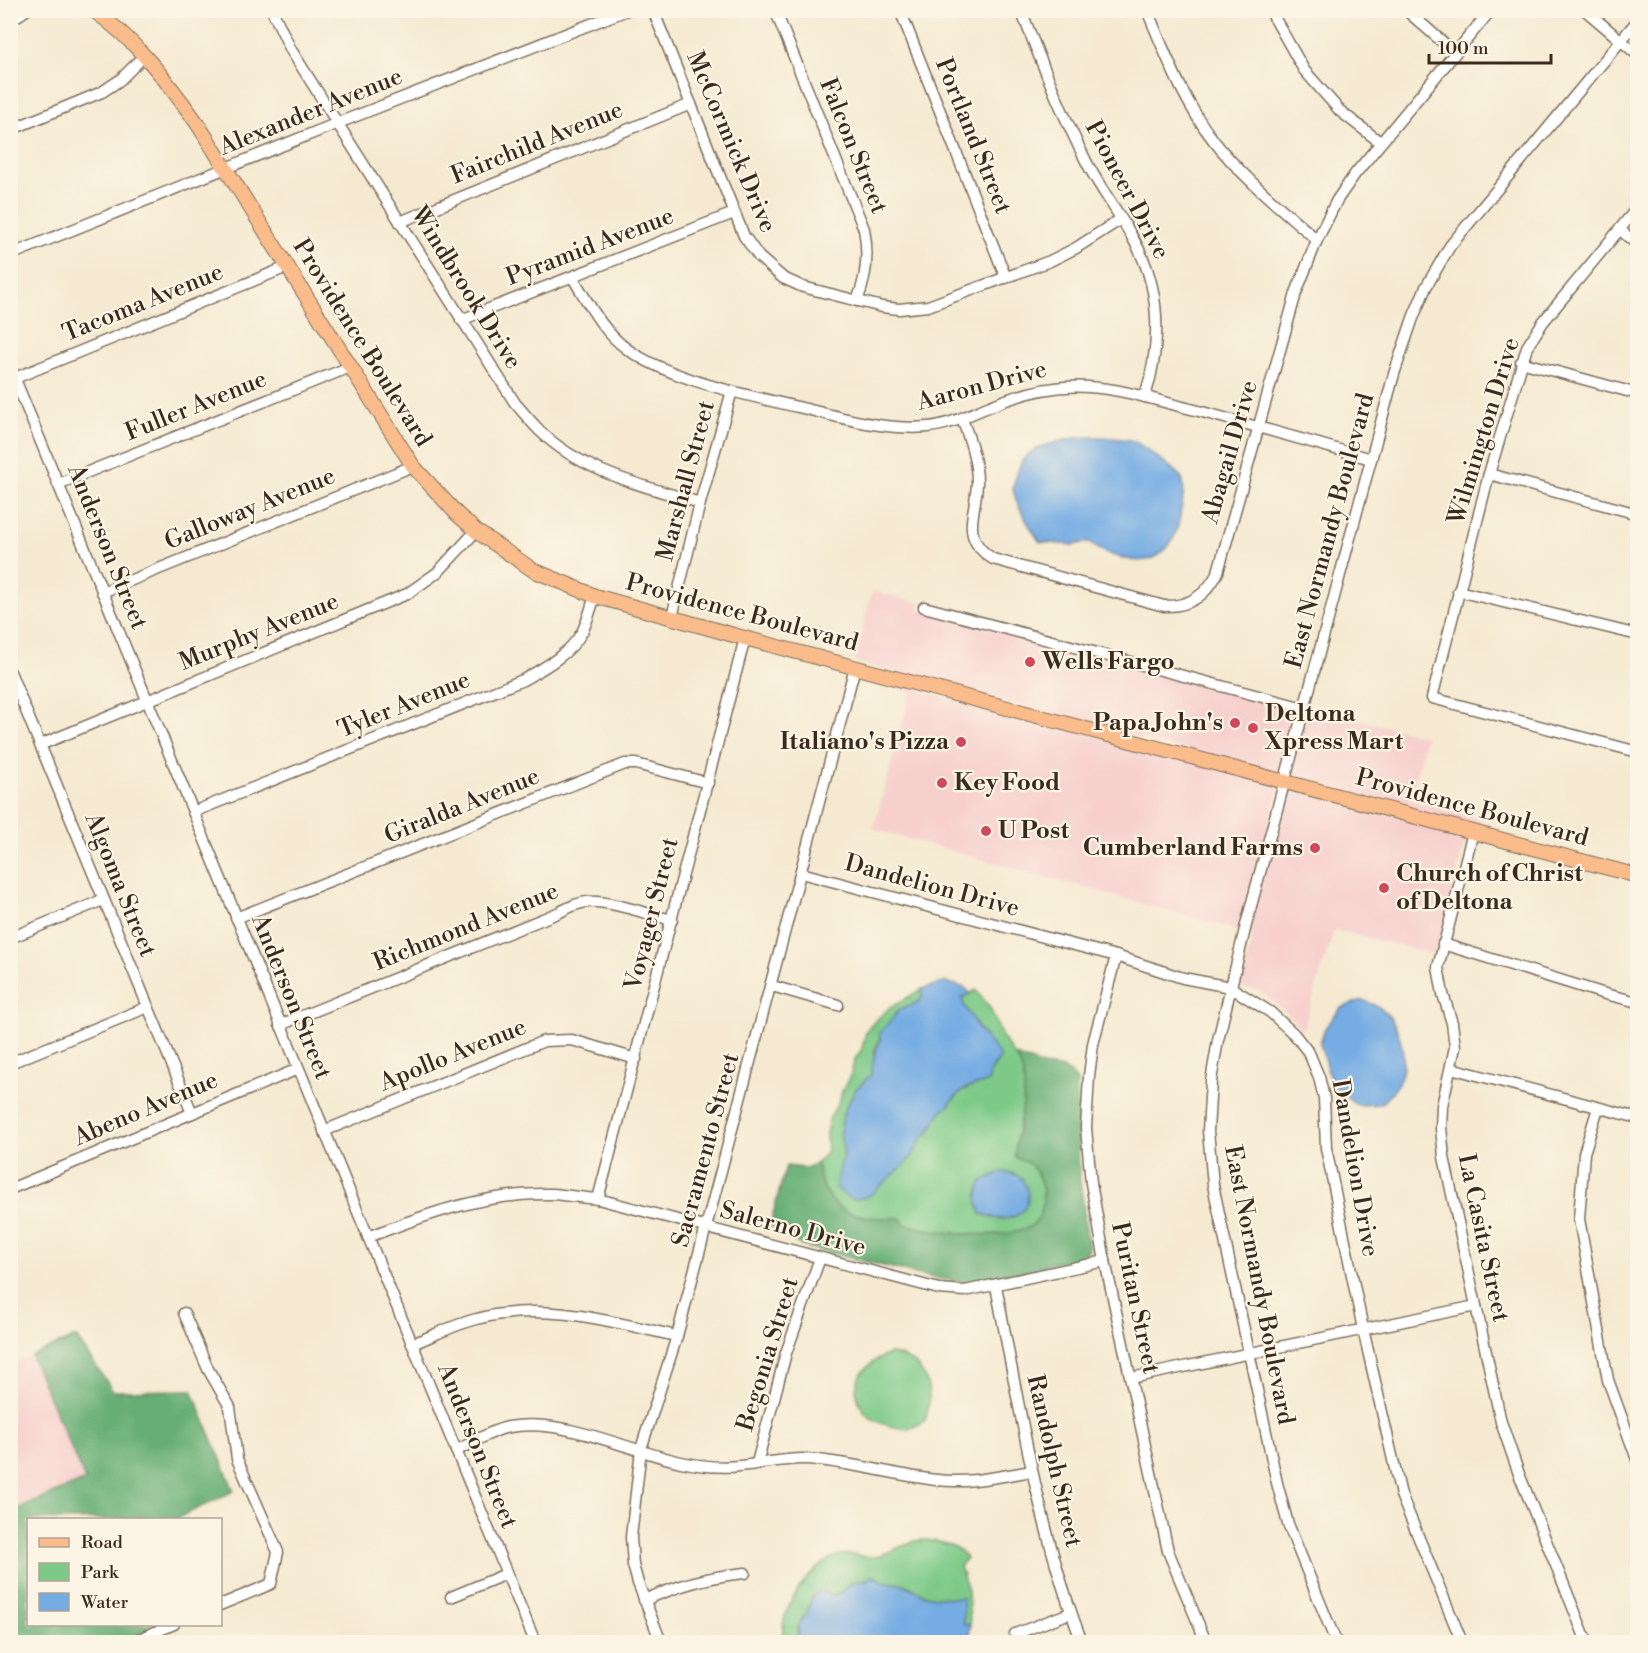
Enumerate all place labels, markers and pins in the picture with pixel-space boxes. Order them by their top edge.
place label: Wells Fargo [1041,647,1175,677]
marker: Wells Fargo [1023,655,1037,669]
place label: Deltona Xpress Mart [1264,699,1404,757]
place label: Papa John's [1093,708,1223,738]
marker: Papa John's [1228,716,1242,730]
marker: Deltona Xpress Mart [1246,721,1260,735]
place label: Italiano's Pizza [780,727,950,757]
marker: Italiano's Pizza [954,735,968,749]
place label: Key Food [954,768,1060,798]
marker: Key Food [935,776,949,790]
place label: U Post [998,816,1069,846]
marker: U Post [979,824,993,838]
place label: Cumberland Farms [1083,833,1303,863]
marker: Cumberland Farms [1308,841,1322,855]
place label: Church of Christ of Deltona [1396,859,1583,917]
marker: Church of Christ of Deltona [1377,881,1391,895]

